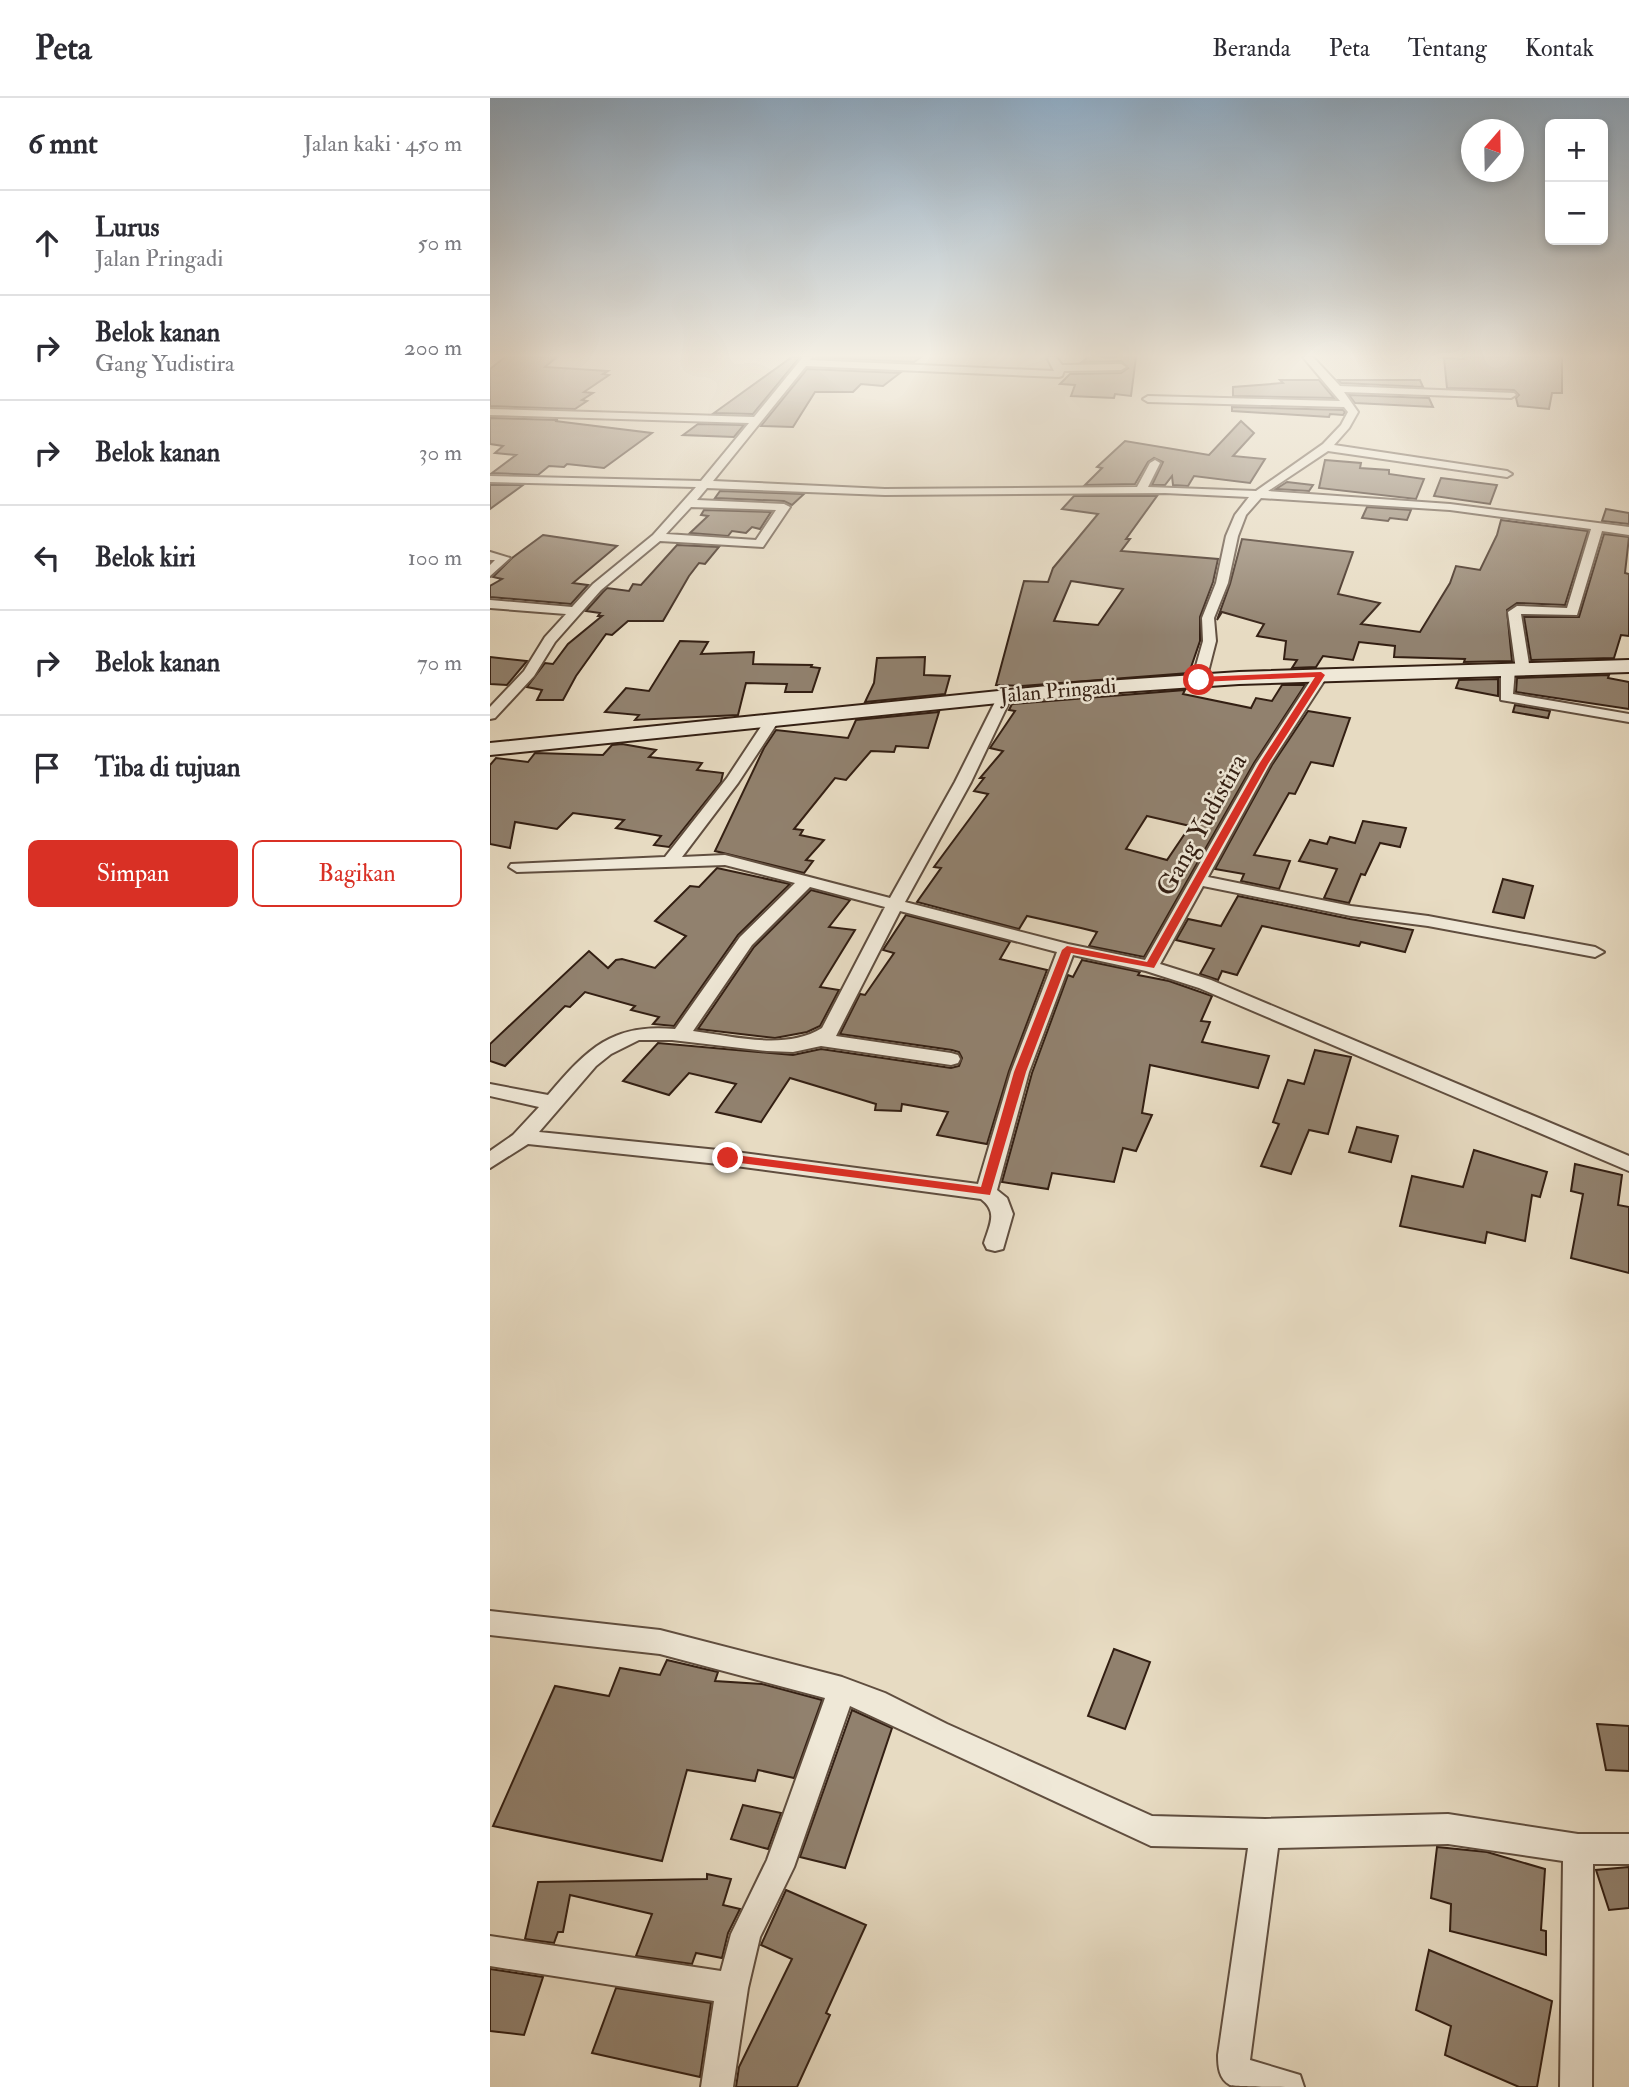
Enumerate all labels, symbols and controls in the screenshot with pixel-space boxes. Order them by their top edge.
text: Peta [35,28,92,69]
text: Beranda [1212,33,1291,64]
text: Peta [1329,33,1370,64]
text: Tentang [1408,33,1487,64]
text: Kontak [1525,33,1594,64]
north arrow [1461,119,1524,182]
map controls [1545,119,1608,245]
button: + [1545,119,1608,182]
text: 6 mnt [28,125,98,162]
text: Jalan kaki · 450 m [303,129,462,158]
button: − [1545,182,1608,245]
text: Lurus [95,212,159,244]
icon: ahead [28,224,66,262]
text: 50 m [418,228,462,257]
text: Jalan Pringadi [95,244,223,273]
text: Belok kanan [95,317,220,349]
icon: right [28,329,66,367]
text: 200 m [404,333,462,362]
text: Gang Yudistira [95,349,235,378]
icon: right [28,434,66,472]
text: Belok kanan [95,437,220,469]
text: 30 m [419,438,462,467]
icon: left [28,539,66,577]
text: Belok kiri [95,542,196,574]
text: 100 m [408,543,462,572]
icon: right [28,644,66,682]
text: Belok kanan [95,647,220,679]
text: 70 m [417,648,462,677]
route start [1183,664,1214,695]
street label: Jalan Pringadi [997,672,1118,710]
street label: Gang Yudistira [1150,748,1254,902]
icon: arrive [28,749,66,787]
text: Tiba di tujuan [95,752,240,784]
button: Simpan [28,840,238,907]
button: Bagikan [252,840,462,907]
route end [712,1142,743,1173]

